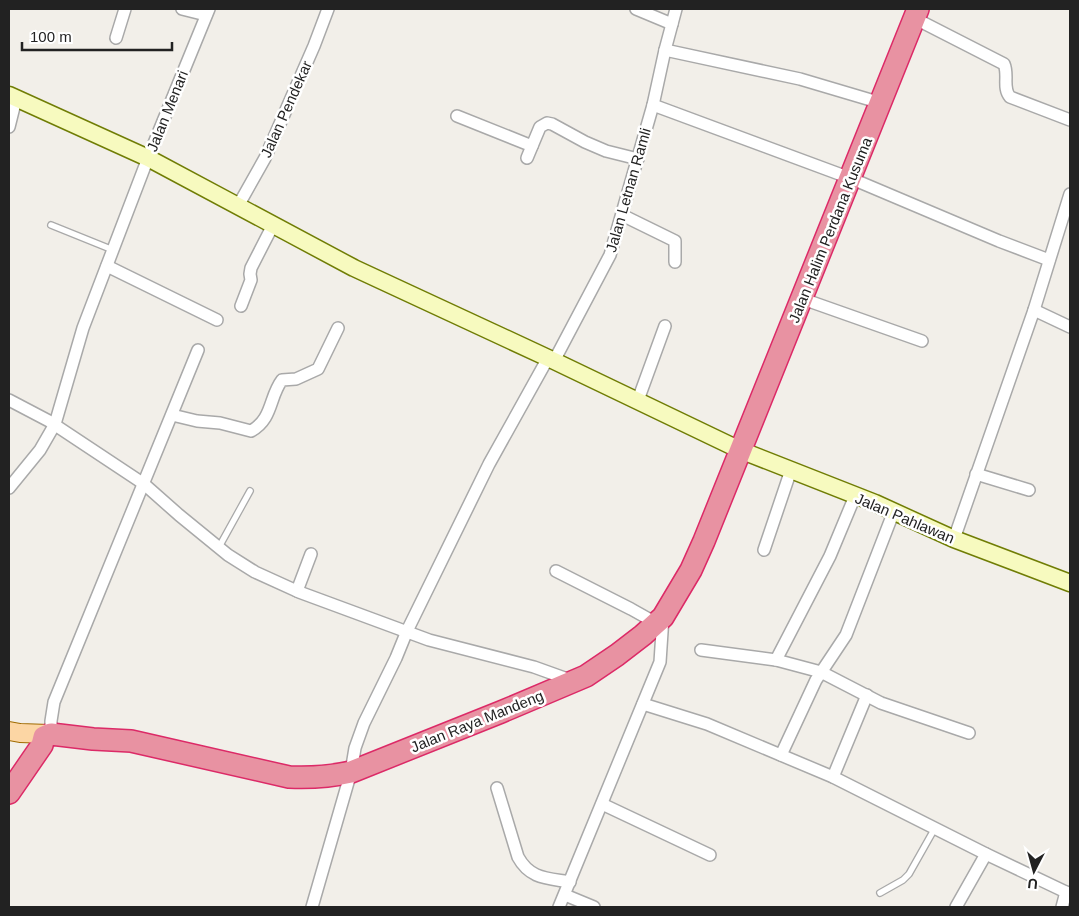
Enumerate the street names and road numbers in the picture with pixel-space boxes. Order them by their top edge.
street label: Jalan Pendekar [257,58,315,160]
street label: Jalan Menari [143,68,191,154]
street label: Jalan Letnan Ramli [602,126,654,254]
street label: Jalan Halim Perdana Kusuma [785,134,875,325]
street label: Jalan Pahlawan [853,489,957,547]
street label: Jalan Raya Mandeng [408,687,546,755]

